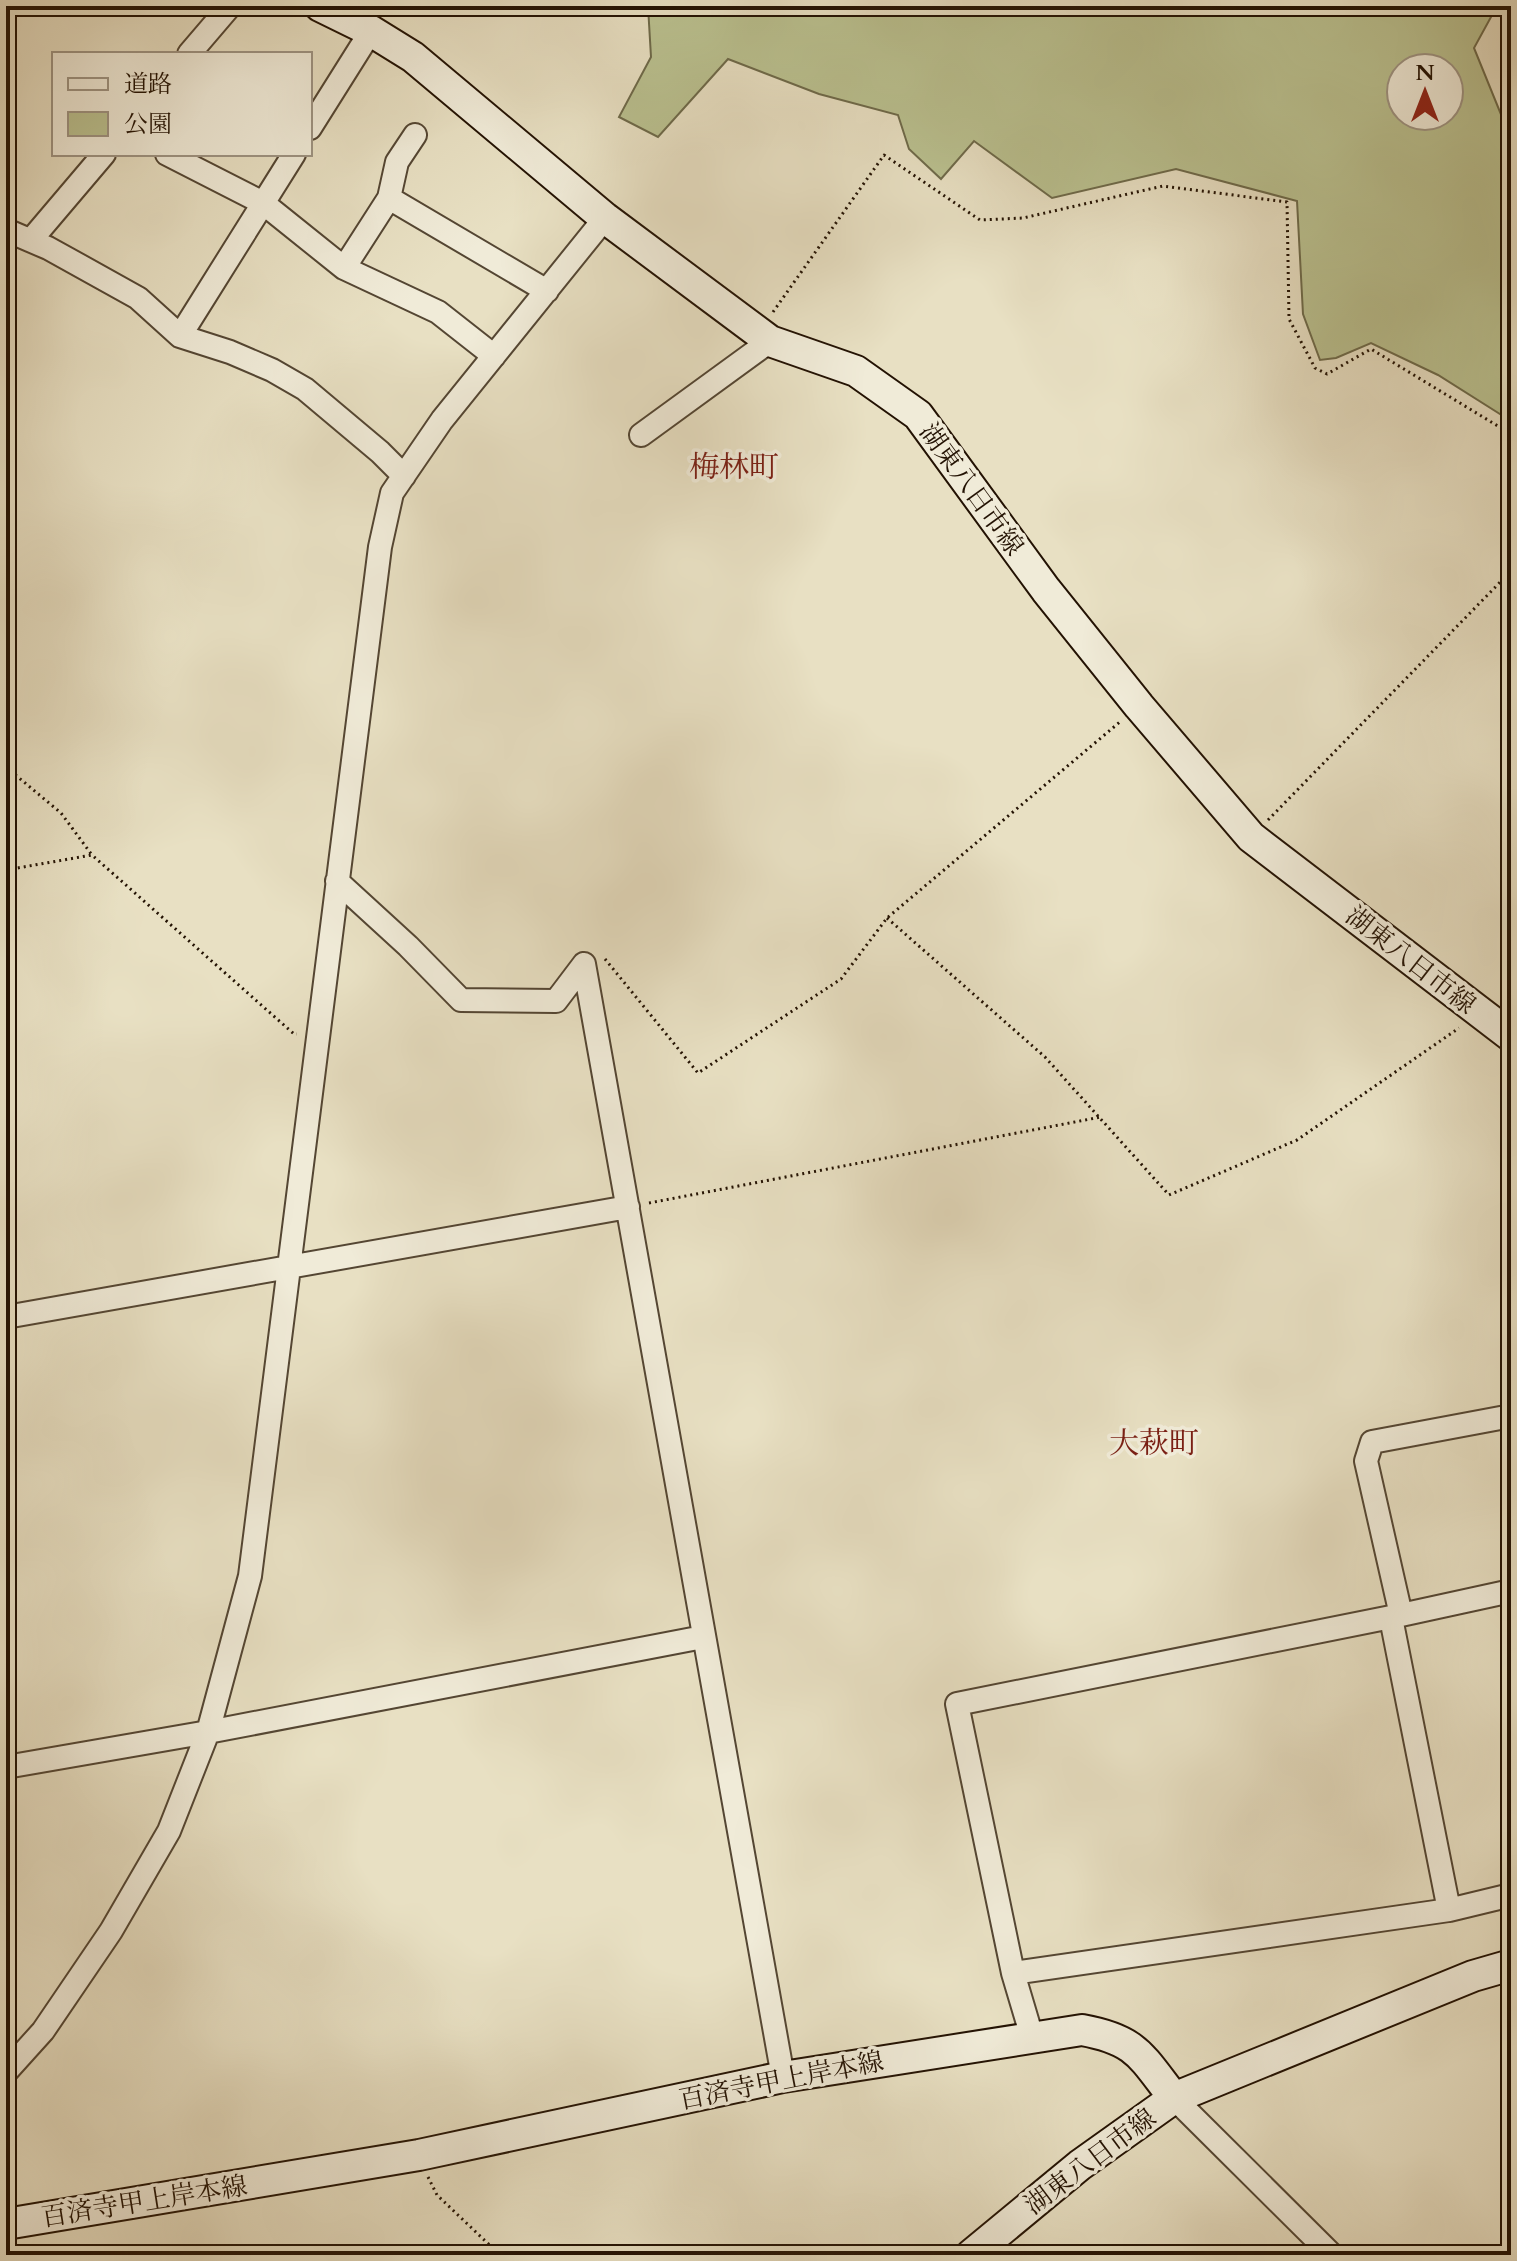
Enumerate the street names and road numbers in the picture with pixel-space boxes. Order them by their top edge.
street label: 湖東八日市線 [912,416,1032,563]
street label: 湖東八日市線 [1338,899,1483,1022]
street label: 百済寺甲上岸本線 [676,2043,887,2118]
street label: 湖東八日市線 [1017,2100,1163,2222]
street label: 百済寺甲上岸本線 [39,2168,250,2235]

